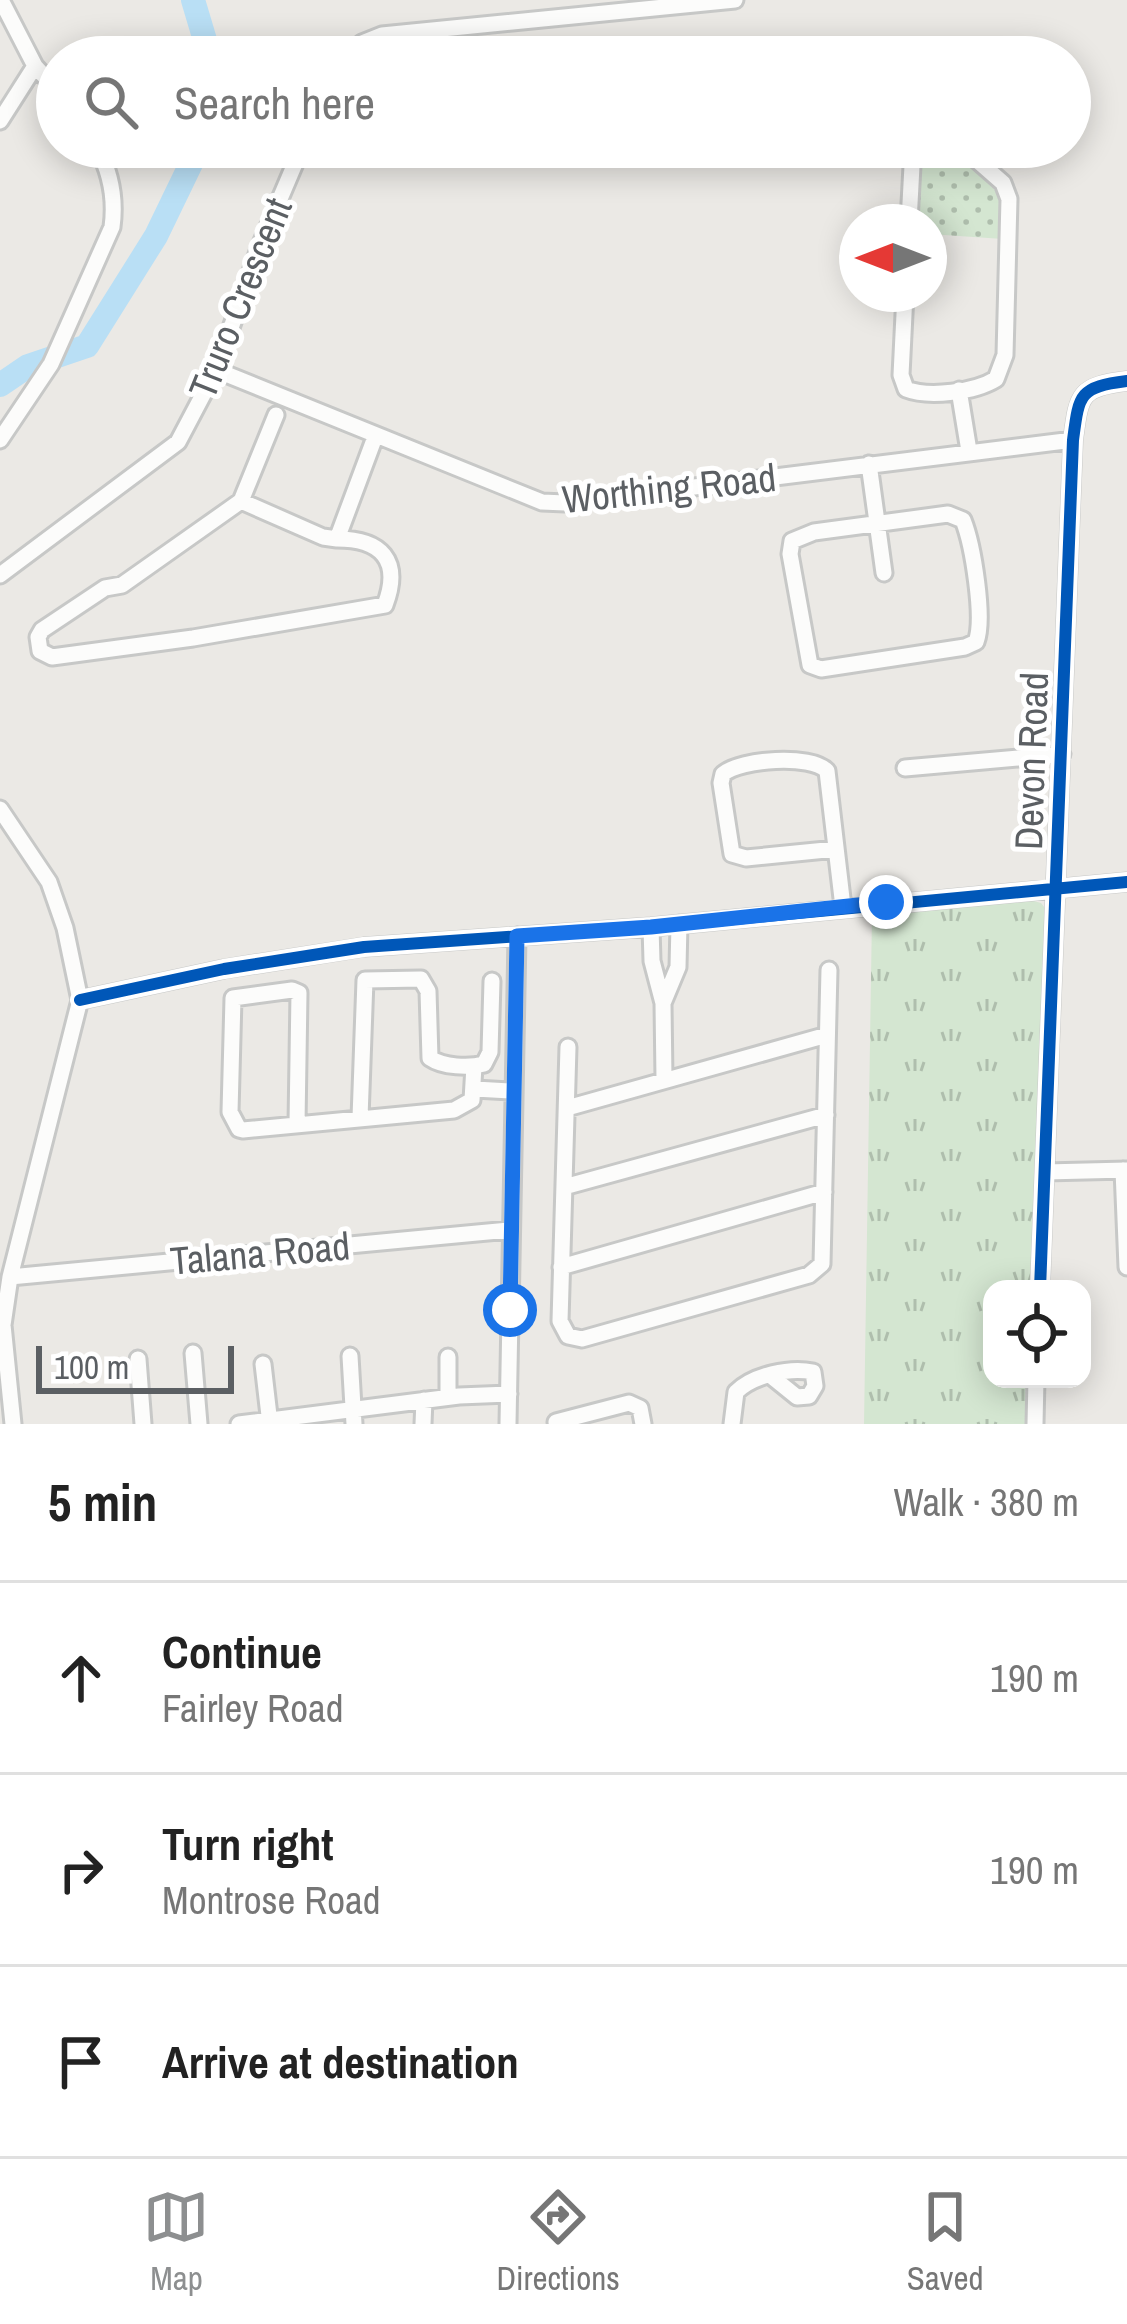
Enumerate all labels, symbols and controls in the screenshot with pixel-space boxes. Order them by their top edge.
search box [36,36,1091,168]
icon: search [78,69,144,135]
text: Search here [174,72,375,133]
street label: Truro Crescent [176,190,304,406]
north arrow [839,204,947,312]
street label: Worthing Road [560,451,778,525]
street label: Devon Road [1002,671,1060,851]
route end [859,875,913,929]
street label: Talana Road [168,1219,352,1287]
map controls [983,1280,1091,1388]
button: locate [983,1280,1091,1388]
route start [483,1283,537,1337]
scale bar [36,1340,234,1393]
text: 100 m [54,1345,129,1389]
text: 5 min [48,1468,157,1537]
text: Walk · 380 m [894,1476,1079,1528]
text: Continue [162,1621,322,1682]
icon: ahead [48,1645,114,1711]
text: 190 m [990,1652,1079,1704]
text: Fairley Road [162,1682,344,1734]
text: Turn right [162,1813,334,1874]
icon: right [48,1837,114,1903]
text: 190 m [990,1844,1079,1896]
text: Montrose Road [162,1874,381,1926]
icon: arrive [48,2029,114,2095]
text: Arrive at destination [162,2031,519,2092]
tab: Map [143,2184,209,2300]
tab: Directions [496,2184,620,2300]
tab: Saved [907,2184,983,2300]

